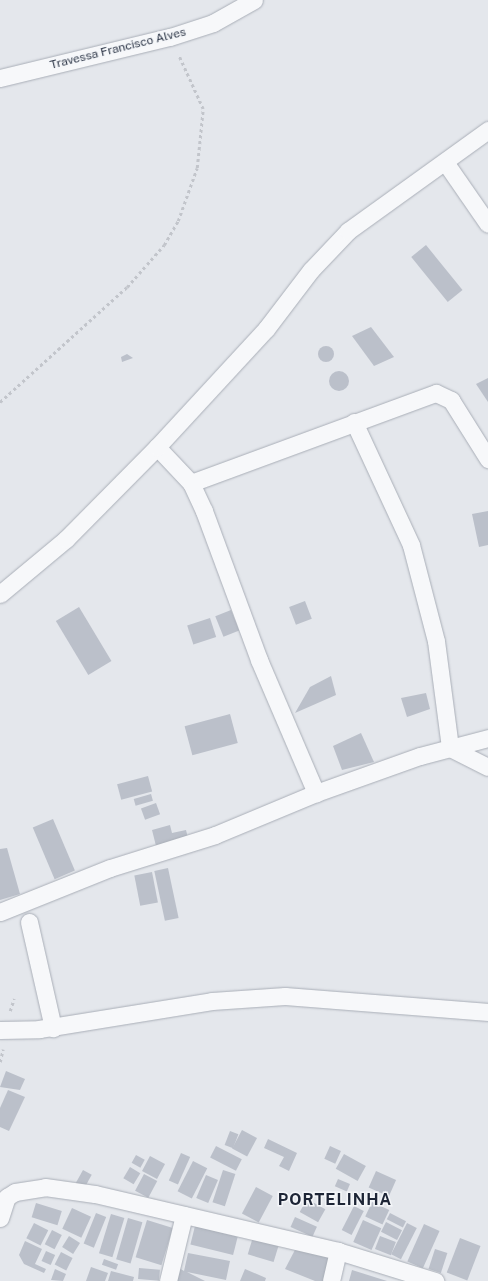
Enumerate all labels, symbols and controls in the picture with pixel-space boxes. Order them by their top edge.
street label: Travessa Francisco Alves [49,25,187,73]
district label: PORTELINHA [278,1190,392,1210]

